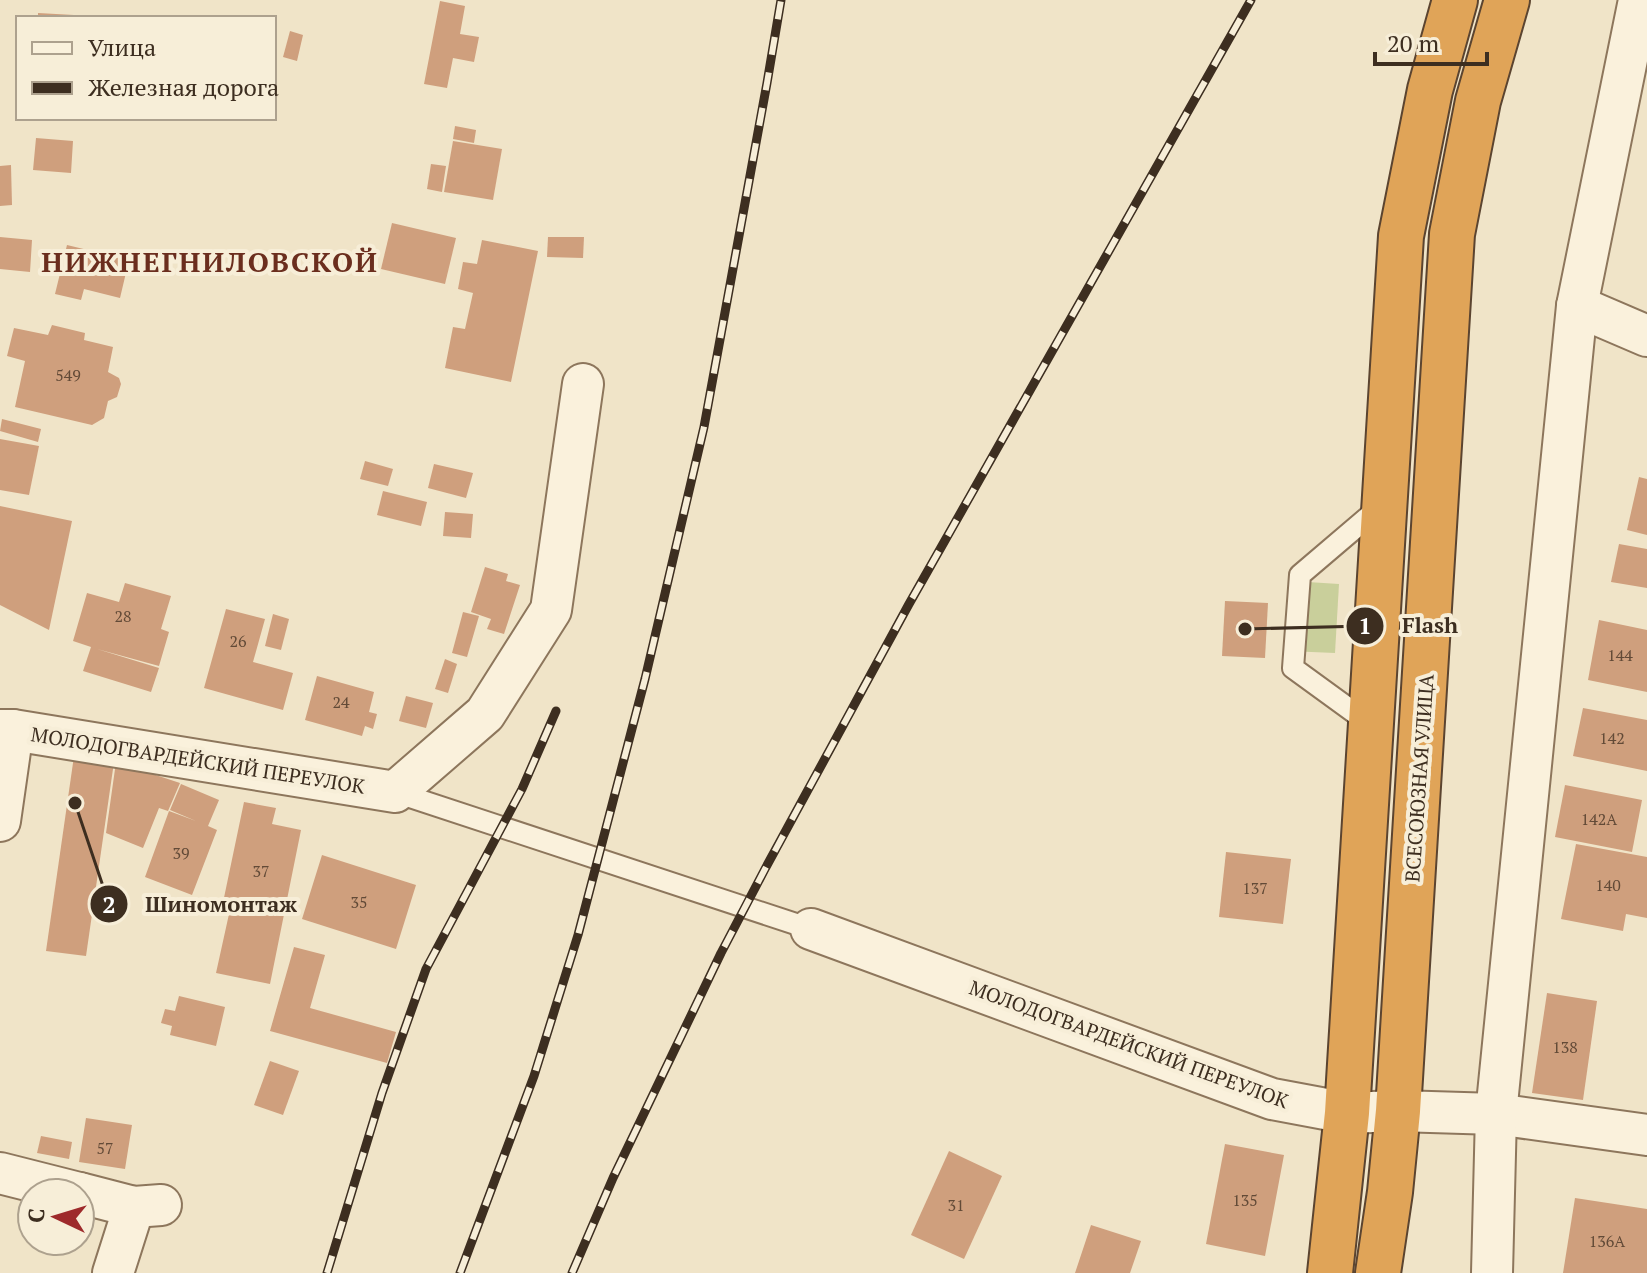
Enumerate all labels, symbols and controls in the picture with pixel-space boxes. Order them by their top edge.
legend [16,16,276,120]
scale bar [1375,16,1487,66]
text: 20 m [1387,27,1439,59]
text: Улица [88,31,156,63]
text: Железная дорога [88,71,279,103]
district label: НИЖНЕГНИЛОВСКОЙ [41,243,379,280]
house number: 549 [55,364,81,386]
callout: Flash [1345,603,1474,649]
house number: 28 [114,605,132,627]
text: 1 [1358,609,1372,641]
text: Flash [1402,610,1458,639]
house number: 26 [229,630,247,652]
house number: 144 [1607,644,1633,666]
street label: ВСЕСОЮЗНАЯ УЛИЦА [1398,673,1440,883]
house number: 24 [332,691,350,713]
street label: МОЛОДОГВАРДЕЙСКИЙ ПЕРЕУЛОК [29,720,367,800]
house number: 142 [1599,727,1625,749]
house number: 142А [1581,808,1617,830]
house number: 39 [172,842,190,864]
house number: 37 [252,860,270,882]
house number: 140 [1595,874,1621,896]
house number: 137 [1242,877,1268,899]
callout: Шиномонтаж [89,881,313,927]
text: 2 [102,888,116,920]
text: Шиномонтаж [145,889,297,918]
house number: 35 [350,891,368,913]
street label: МОЛОДОГВАРДЕЙСКИЙ ПЕРЕУЛОК [966,974,1292,1114]
house number: 138 [1552,1036,1578,1058]
house number: 57 [96,1137,114,1159]
north arrow [16,1177,96,1257]
house number: 135 [1232,1189,1258,1211]
house number: 31 [947,1194,965,1216]
text: С [21,1207,51,1224]
house number: 136А [1589,1230,1625,1252]

